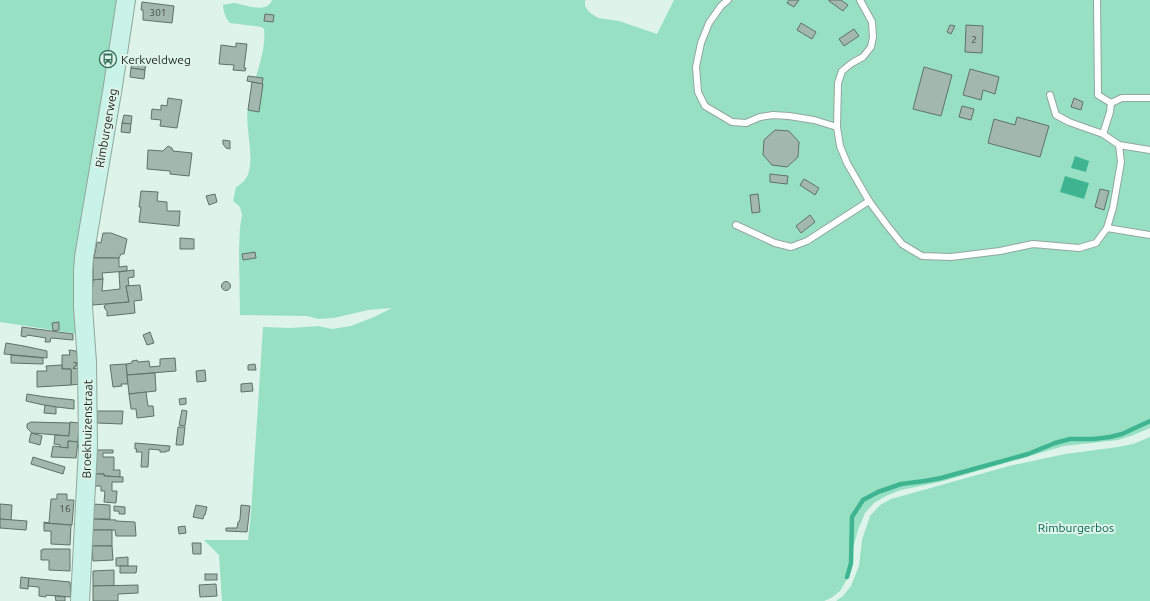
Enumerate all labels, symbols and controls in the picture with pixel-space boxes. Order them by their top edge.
house number: 301 [150,7,166,18]
house number: 2 [971,34,977,45]
bus stop icon: Kerkveldweg [98,49,118,69]
place label: Kerkveldweg [121,53,191,66]
street label: Rimburgerweg [93,87,119,169]
house number: 2 [72,360,78,371]
street label: Broekhuizenstraat [80,379,94,479]
house number: 16 [59,503,71,514]
park label: Rimburgerbos [1038,521,1114,534]

